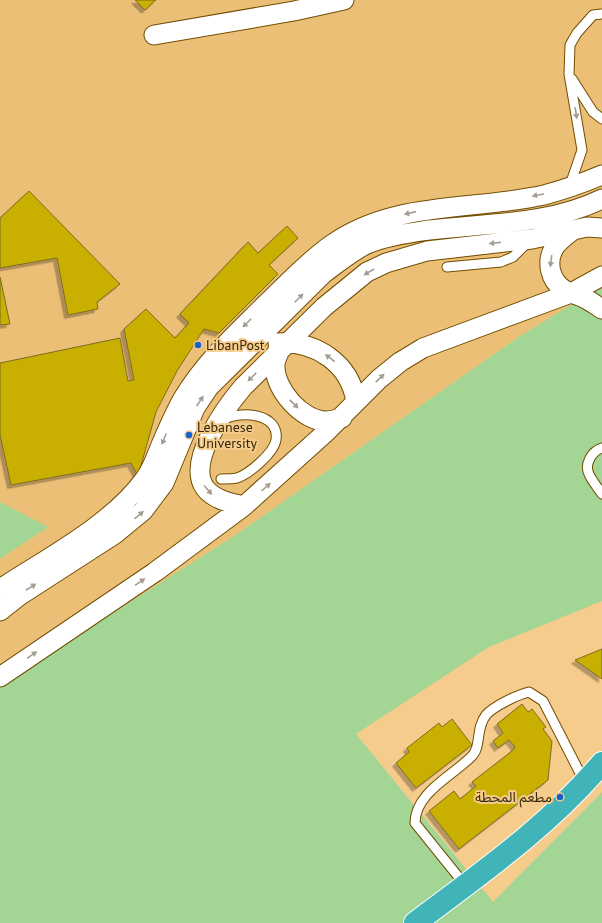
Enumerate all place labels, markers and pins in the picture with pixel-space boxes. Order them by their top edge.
place label: LibanPost [206,336,265,354]
marker: LibanPost [193,340,203,350]
place label: Lebanese University [197,418,257,452]
marker: Lebanese University [184,430,194,440]
place label: مطعم المحطة [475,788,552,808]
marker: مطعم المحطة [555,792,565,802]

